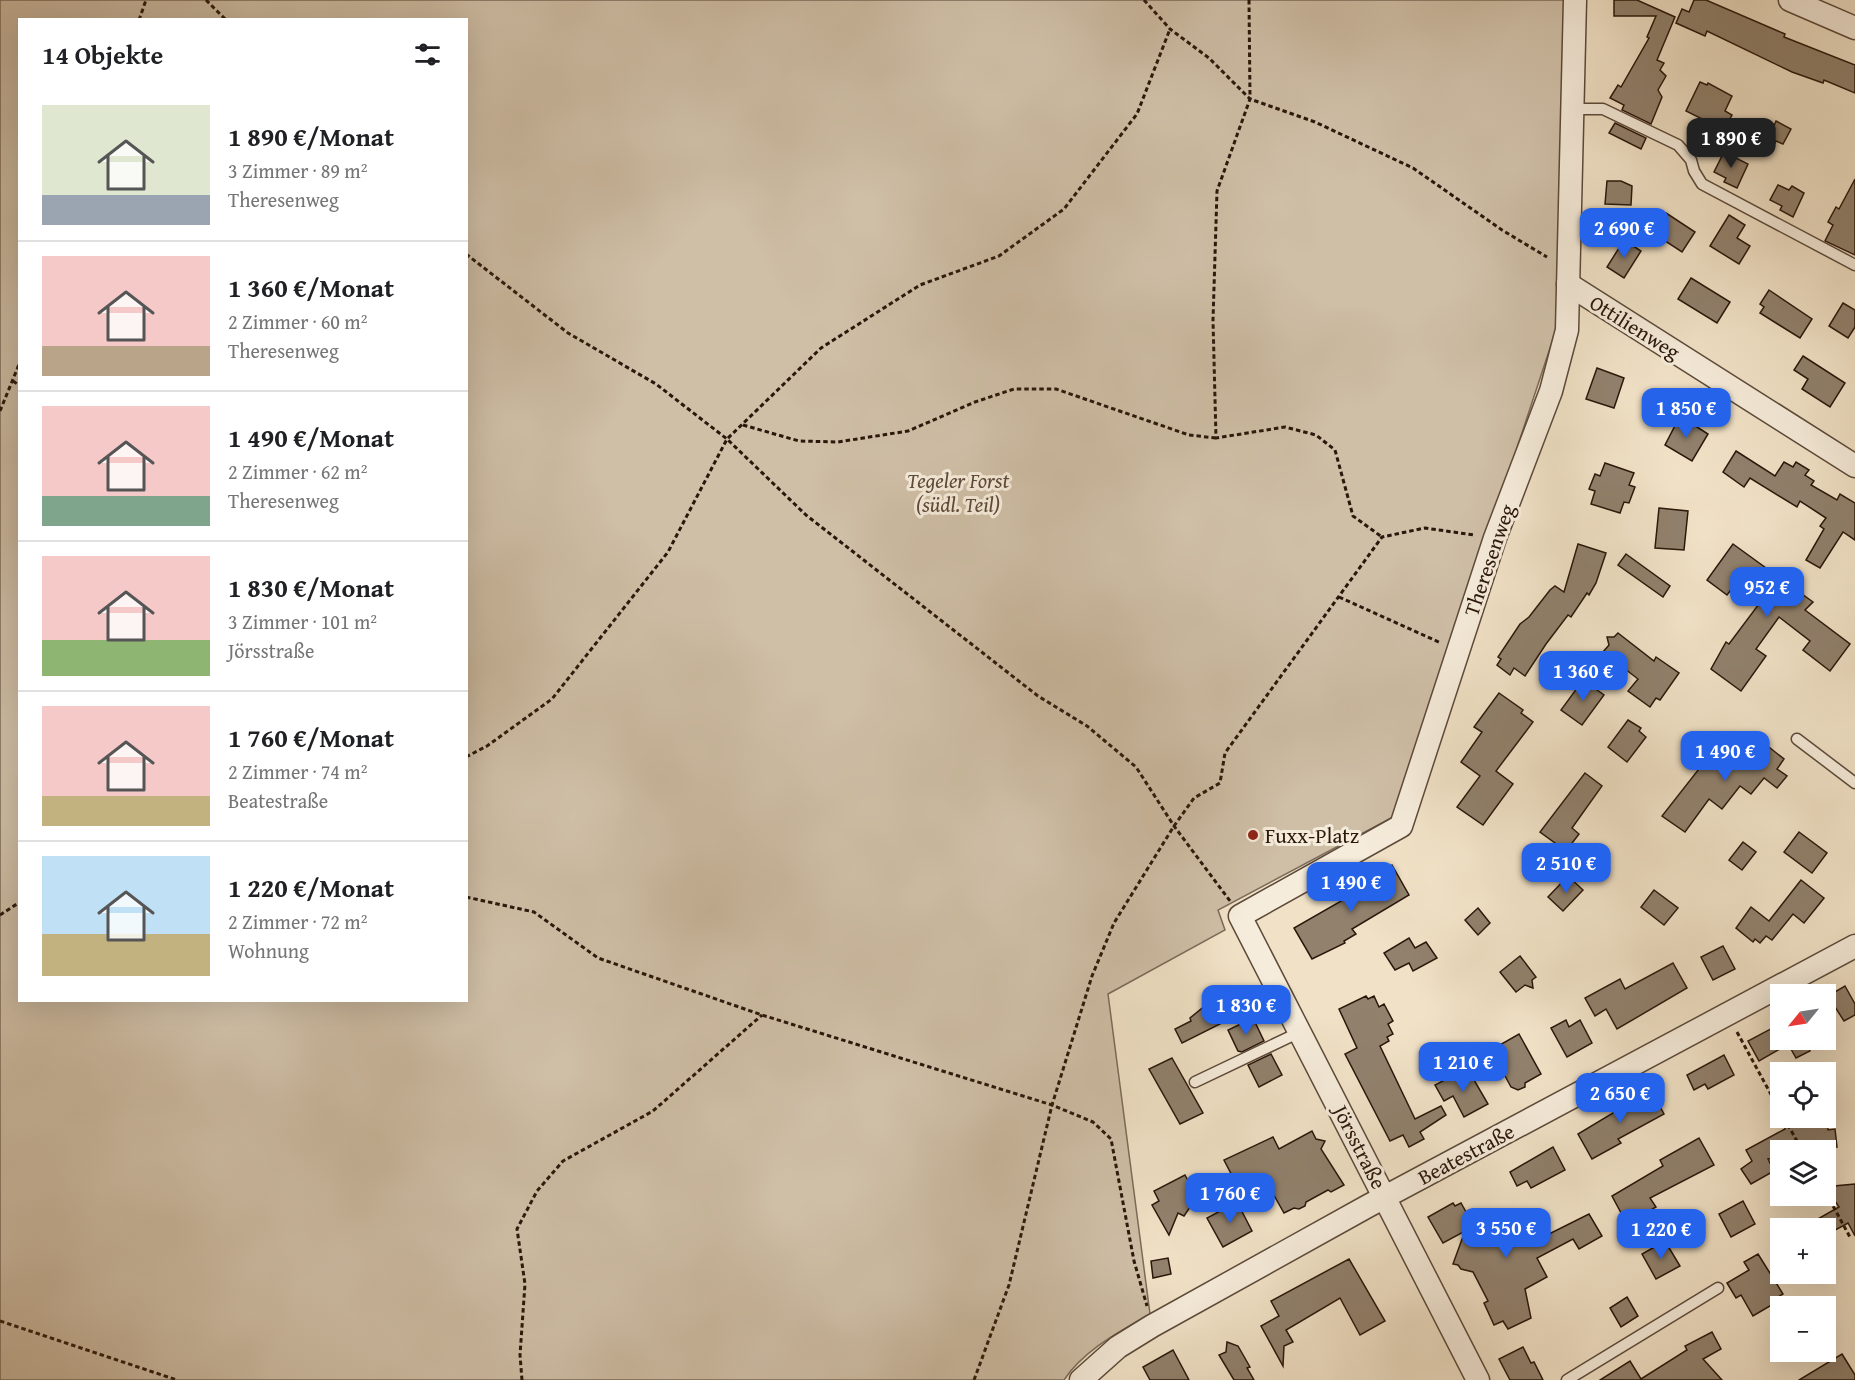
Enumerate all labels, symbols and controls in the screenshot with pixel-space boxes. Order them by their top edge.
text: 14 Objekte [42,35,163,74]
icon: filters [411,38,444,71]
text: 1 890 €/Monat [228,117,394,156]
pin: 1 890 € [1676,118,1786,169]
text: 1 890 € [1701,123,1761,152]
icon: home [90,129,162,201]
text: 3 Zimmer · 89 m² [228,156,367,185]
text: Theresenweg [228,185,339,214]
pin: 2 690 € [1569,208,1679,259]
text: 2 690 € [1594,213,1654,242]
text: 1 360 €/Monat [228,268,394,307]
icon: home [90,280,162,352]
street label: Ottilienweg [1584,287,1687,367]
text: 2 Zimmer · 60 m² [228,307,367,336]
text: Theresenweg [228,336,339,365]
pin: 1 850 € [1631,388,1741,439]
text: 1 850 € [1656,393,1716,422]
text: 1 490 €/Monat [228,418,394,457]
icon: home [90,430,162,502]
text: 2 Zimmer · 62 m² [228,457,367,486]
park label: Tegeler Forst (südl. Teil) [907,465,1009,520]
text: Theresenweg [228,486,339,515]
street label: Theresenweg [1455,499,1523,620]
pin: 952 € [1725,567,1809,618]
text: 1 830 €/Monat [228,568,394,607]
text: 952 € [1744,572,1790,601]
icon: home [90,580,162,652]
text: 3 Zimmer · 101 m² [228,607,377,636]
text: Jörsstraße [228,636,314,665]
pin: 1 360 € [1528,651,1638,702]
text: 1 360 € [1553,656,1613,685]
text: 1 760 €/Monat [228,718,394,757]
icon: home [90,730,162,802]
pin: 1 490 € [1670,731,1780,782]
text: 1 490 € [1695,736,1755,765]
text: 2 Zimmer · 74 m² [228,757,367,786]
text: Beatestraße [228,786,328,815]
place label: Fuxx-Platz [1265,820,1359,851]
marker: Fuxx-Platz [1246,828,1260,842]
pin: 2 510 € [1511,843,1621,894]
text: 2 510 € [1536,848,1596,877]
pin: 1 490 € [1296,862,1406,913]
text: 1 490 € [1321,867,1381,896]
text: 1 220 €/Monat [228,868,394,907]
icon: home [90,880,162,952]
text: 2 Zimmer · 72 m² [228,907,367,936]
text: Wohnung [228,936,309,965]
north arrow [1770,984,1836,1050]
map controls [1770,984,1836,1362]
pin: 1 830 € [1191,985,1301,1036]
text: 1 830 € [1216,990,1276,1019]
pin: 1 210 € [1408,1042,1518,1093]
text: 1 210 € [1433,1047,1493,1076]
button: locate [1770,1062,1836,1128]
pin: 2 650 € [1565,1073,1675,1124]
text: 2 650 € [1590,1078,1650,1107]
street label: Jörsstraße [1324,1097,1394,1195]
street label: Beatestraße [1412,1116,1520,1192]
button: layers [1770,1140,1836,1206]
pin: 1 760 € [1175,1173,1285,1224]
text: 1 760 € [1200,1178,1260,1207]
pin: 3 550 € [1451,1208,1561,1259]
pin: 1 220 € [1606,1209,1716,1260]
text: 3 550 € [1476,1213,1536,1242]
text: 1 220 € [1631,1214,1691,1243]
button: + [1770,1218,1836,1284]
button: − [1770,1296,1836,1362]

